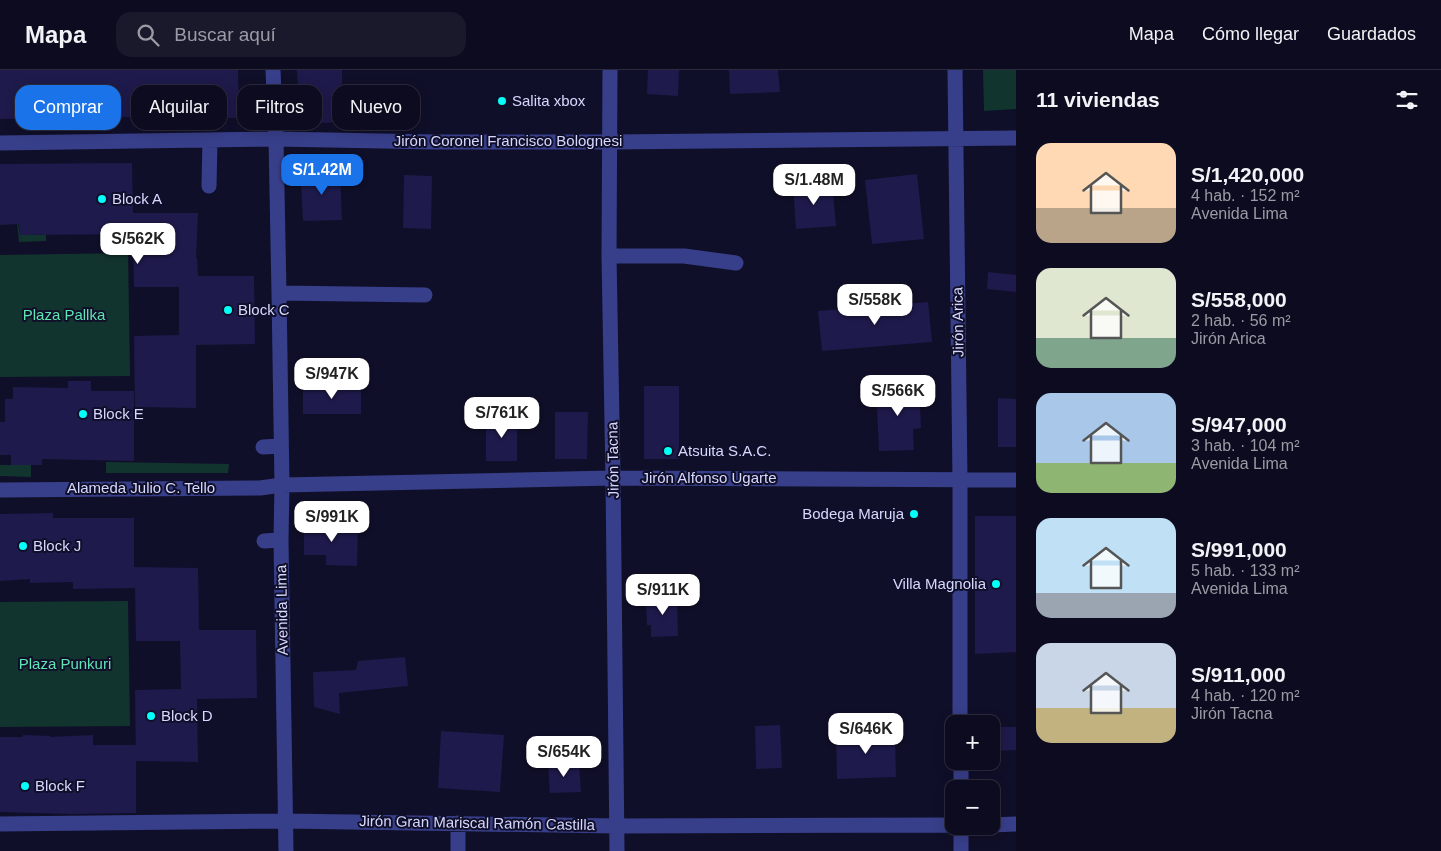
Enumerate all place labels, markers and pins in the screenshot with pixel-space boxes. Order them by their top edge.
place label: Salita xbox [512,92,586,109]
marker: Salita xbox [496,95,508,107]
pin: S/1.42M [276,154,368,196]
pin: S/1.48M [768,164,860,206]
place label: Block A [112,190,162,207]
marker: Block A [96,193,108,205]
pin: S/562K [97,222,179,265]
pin: S/558K [834,284,916,326]
place label: Block C [238,301,290,318]
marker: Block C [222,304,234,316]
pin: S/947K [291,358,373,400]
pin: S/566K [857,374,939,417]
pin: S/761K [461,396,543,439]
place label: Block E [93,405,144,422]
marker: Block E [77,408,89,420]
place label: Atsuita S.A.C. [678,442,771,459]
marker: Atsuita S.A.C. [662,445,674,457]
pin: S/991K [291,500,373,543]
place label: Bodega Maruja [802,505,905,522]
marker: Bodega Maruja [908,508,920,520]
place label: Block J [33,537,81,554]
marker: Block J [17,540,29,552]
pin: S/911K [622,574,704,616]
place label: Villa Magnolia [893,575,987,592]
marker: Villa Magnolia [990,578,1002,590]
place label: Block D [161,707,213,724]
marker: Block D [145,710,157,722]
pin: S/646K [825,712,907,755]
pin: S/654K [523,736,605,778]
place label: Block F [35,777,85,794]
marker: Block F [19,780,31,792]

